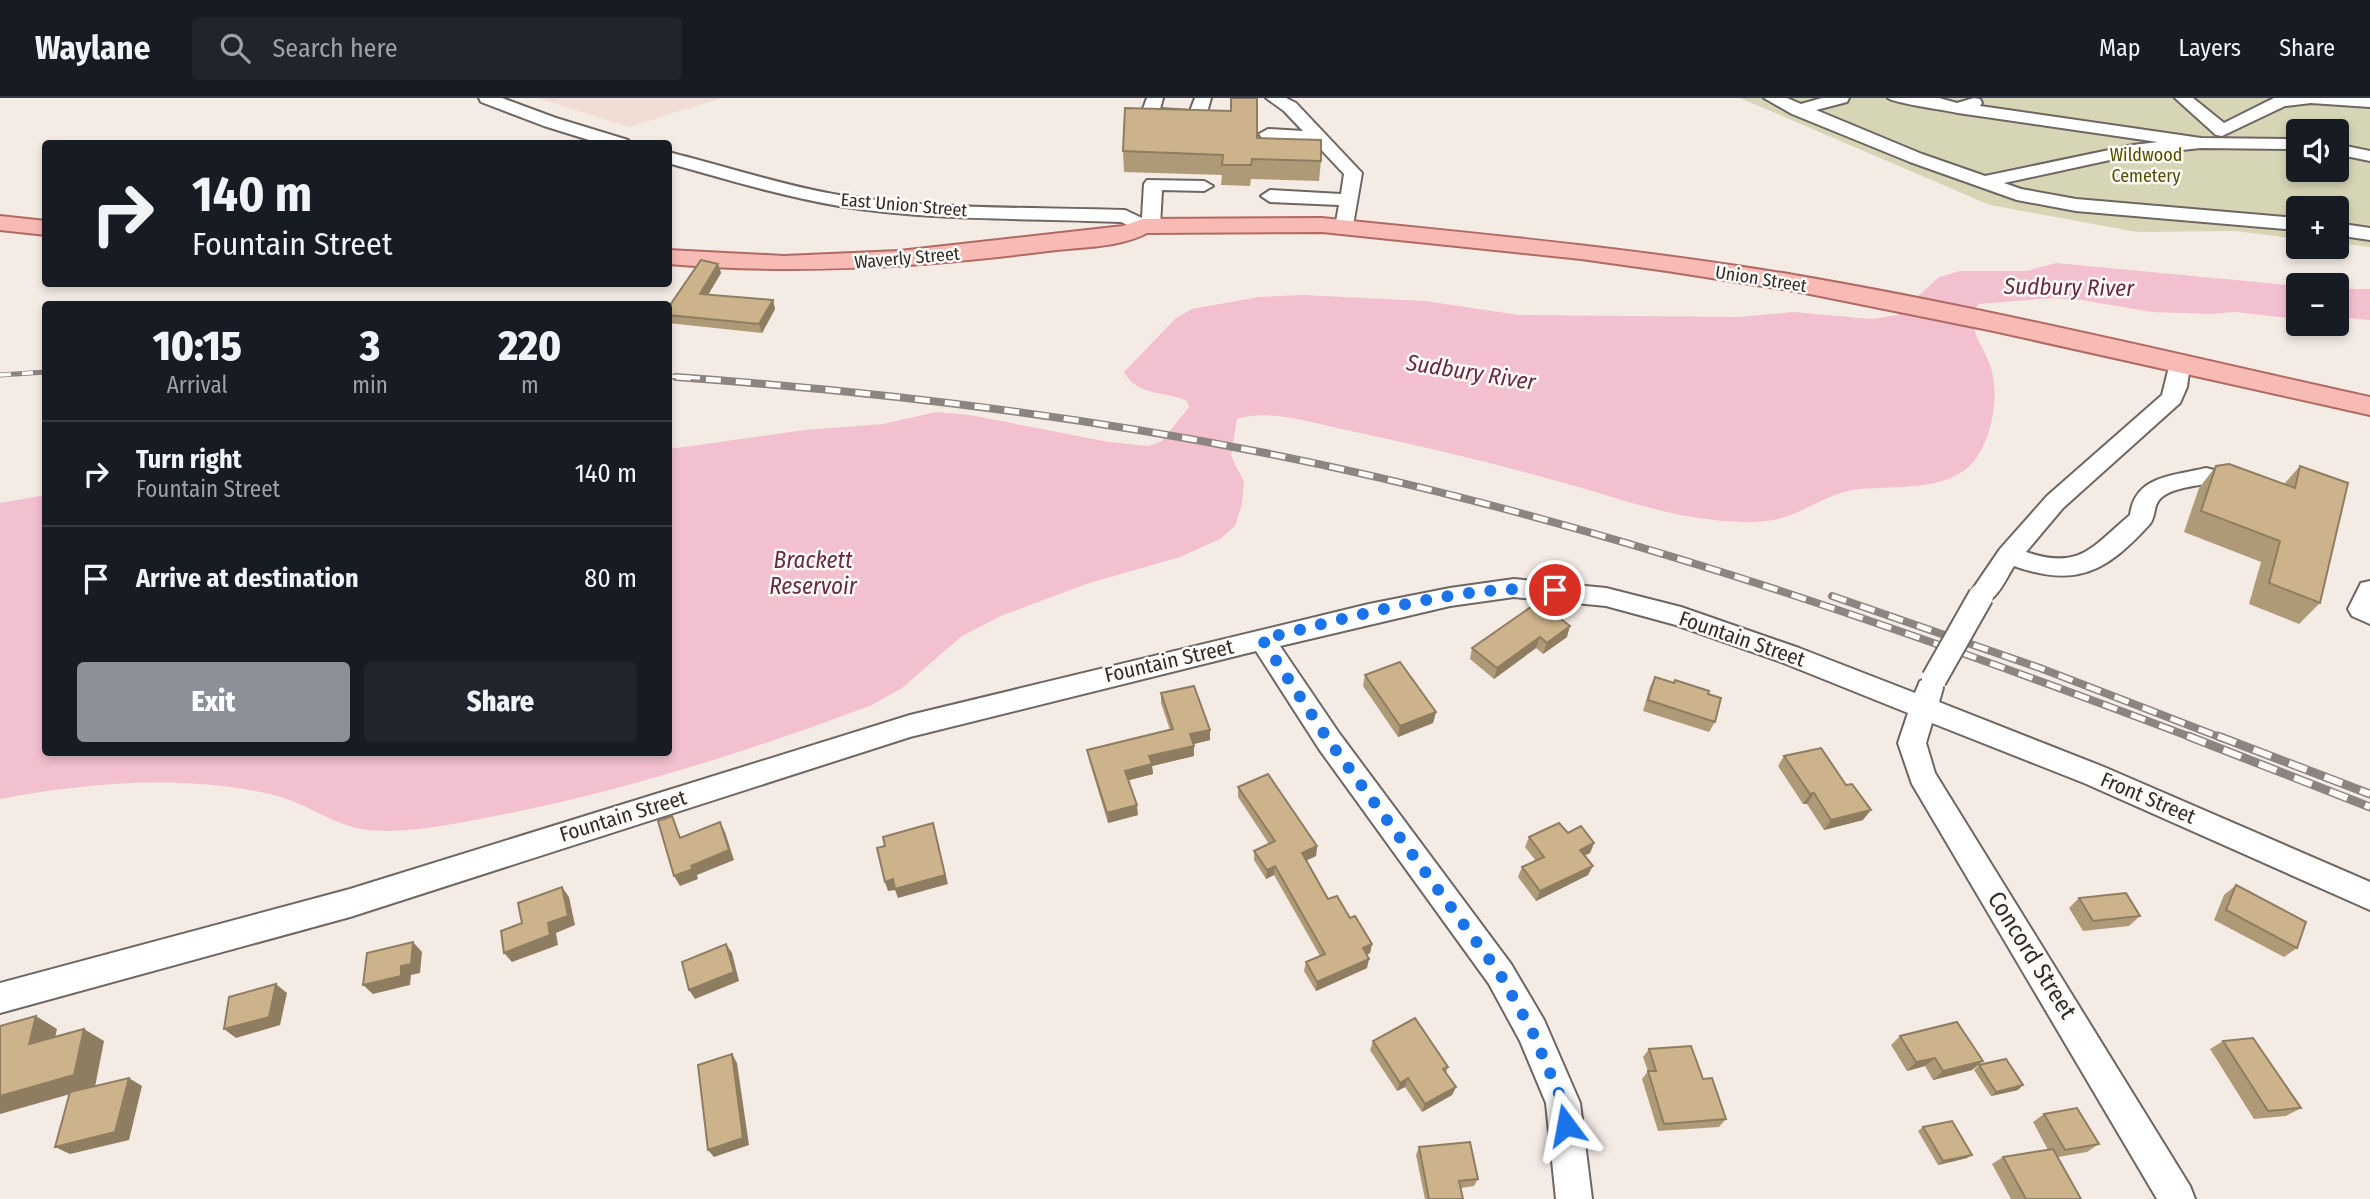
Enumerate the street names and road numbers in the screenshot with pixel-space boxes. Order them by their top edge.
street label: East Union Street [840,189,968,221]
street label: Waverly Street [853,242,961,274]
street label: Union Street [1714,261,1808,297]
street label: Fountain Street [1676,605,1809,673]
street label: Fountain Street [1102,634,1236,688]
street label: Front Street [2097,766,2200,830]
street label: Fountain Street [556,784,690,848]
street label: Concord Street [1982,886,2082,1024]

